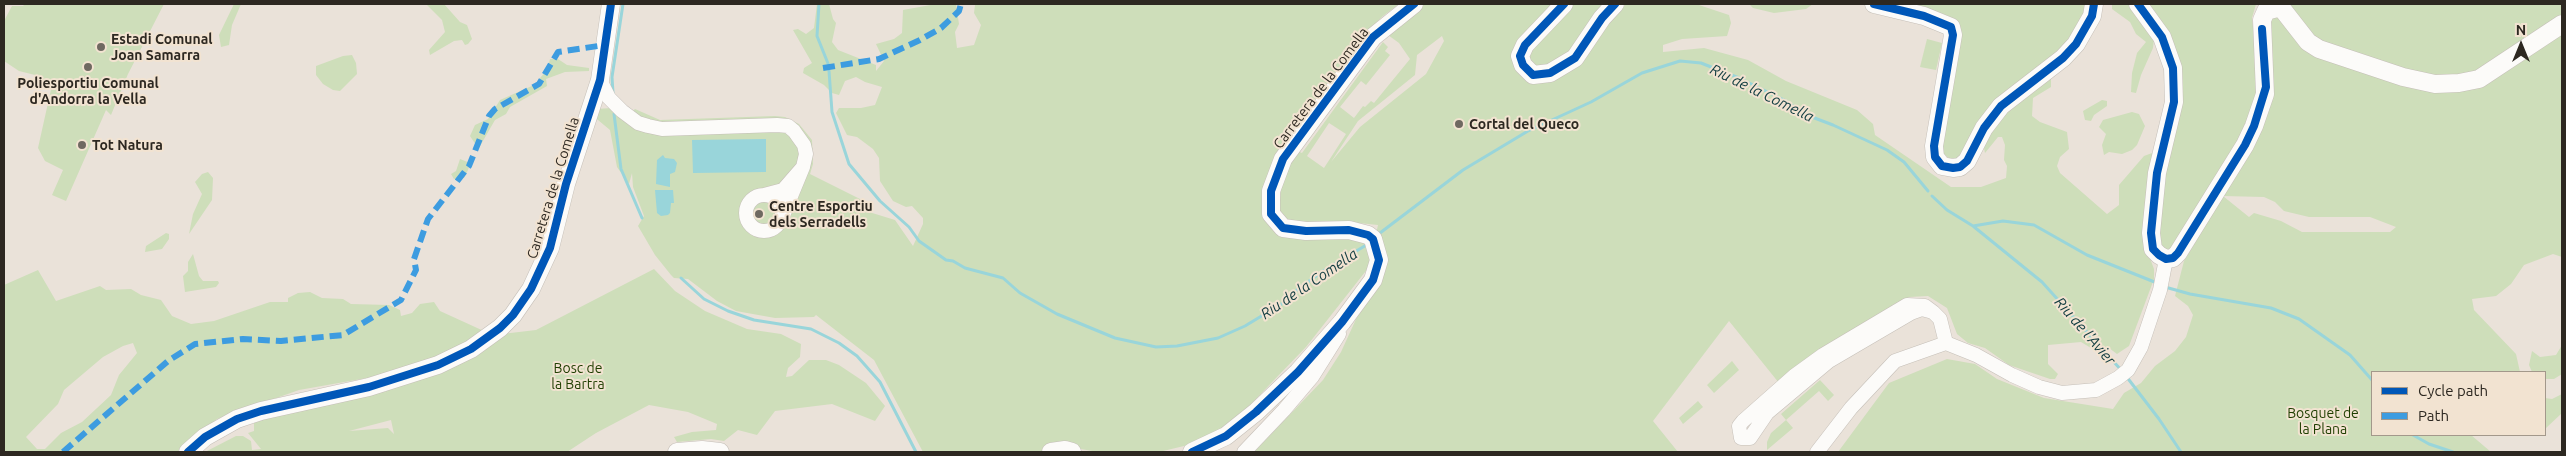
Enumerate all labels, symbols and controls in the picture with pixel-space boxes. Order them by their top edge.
north arrow [2496,20,2546,70]
text: N [2516,22,2526,38]
street label: Carretera de la Comella [1270,24,1372,152]
place label: Estadi Comunal Joan Samarra [111,31,212,64]
marker: Estadi Comunal Joan Samarra [95,41,107,53]
water label: Riu de la Comella [1707,60,1817,126]
marker: Poliesportiu Comunal d'Andorra la Vella [82,61,94,73]
place label: Poliesportiu Comunal d'Andorra la Vella [17,75,159,108]
street label: Carretera de la Comella [523,115,583,261]
place label: Cortal del Queco [1469,116,1579,132]
marker: Cortal del Queco [1453,118,1465,130]
place label: Tot Natura [92,137,163,153]
marker: Tot Natura [76,139,88,151]
place label: Centre Esportiu dels Serradells [769,198,873,230]
marker: Centre Esportiu dels Serradells [753,208,765,220]
water label: Riu de la Comella [1257,245,1361,323]
water label: Riu de l'Avier [2051,293,2119,369]
park label: Bosc de la Bartra [551,360,605,392]
legend [2371,371,2546,436]
text: Cycle path [2418,382,2488,399]
park label: Bosquet de la Plana [2287,405,2359,438]
text: Path [2418,407,2449,424]

